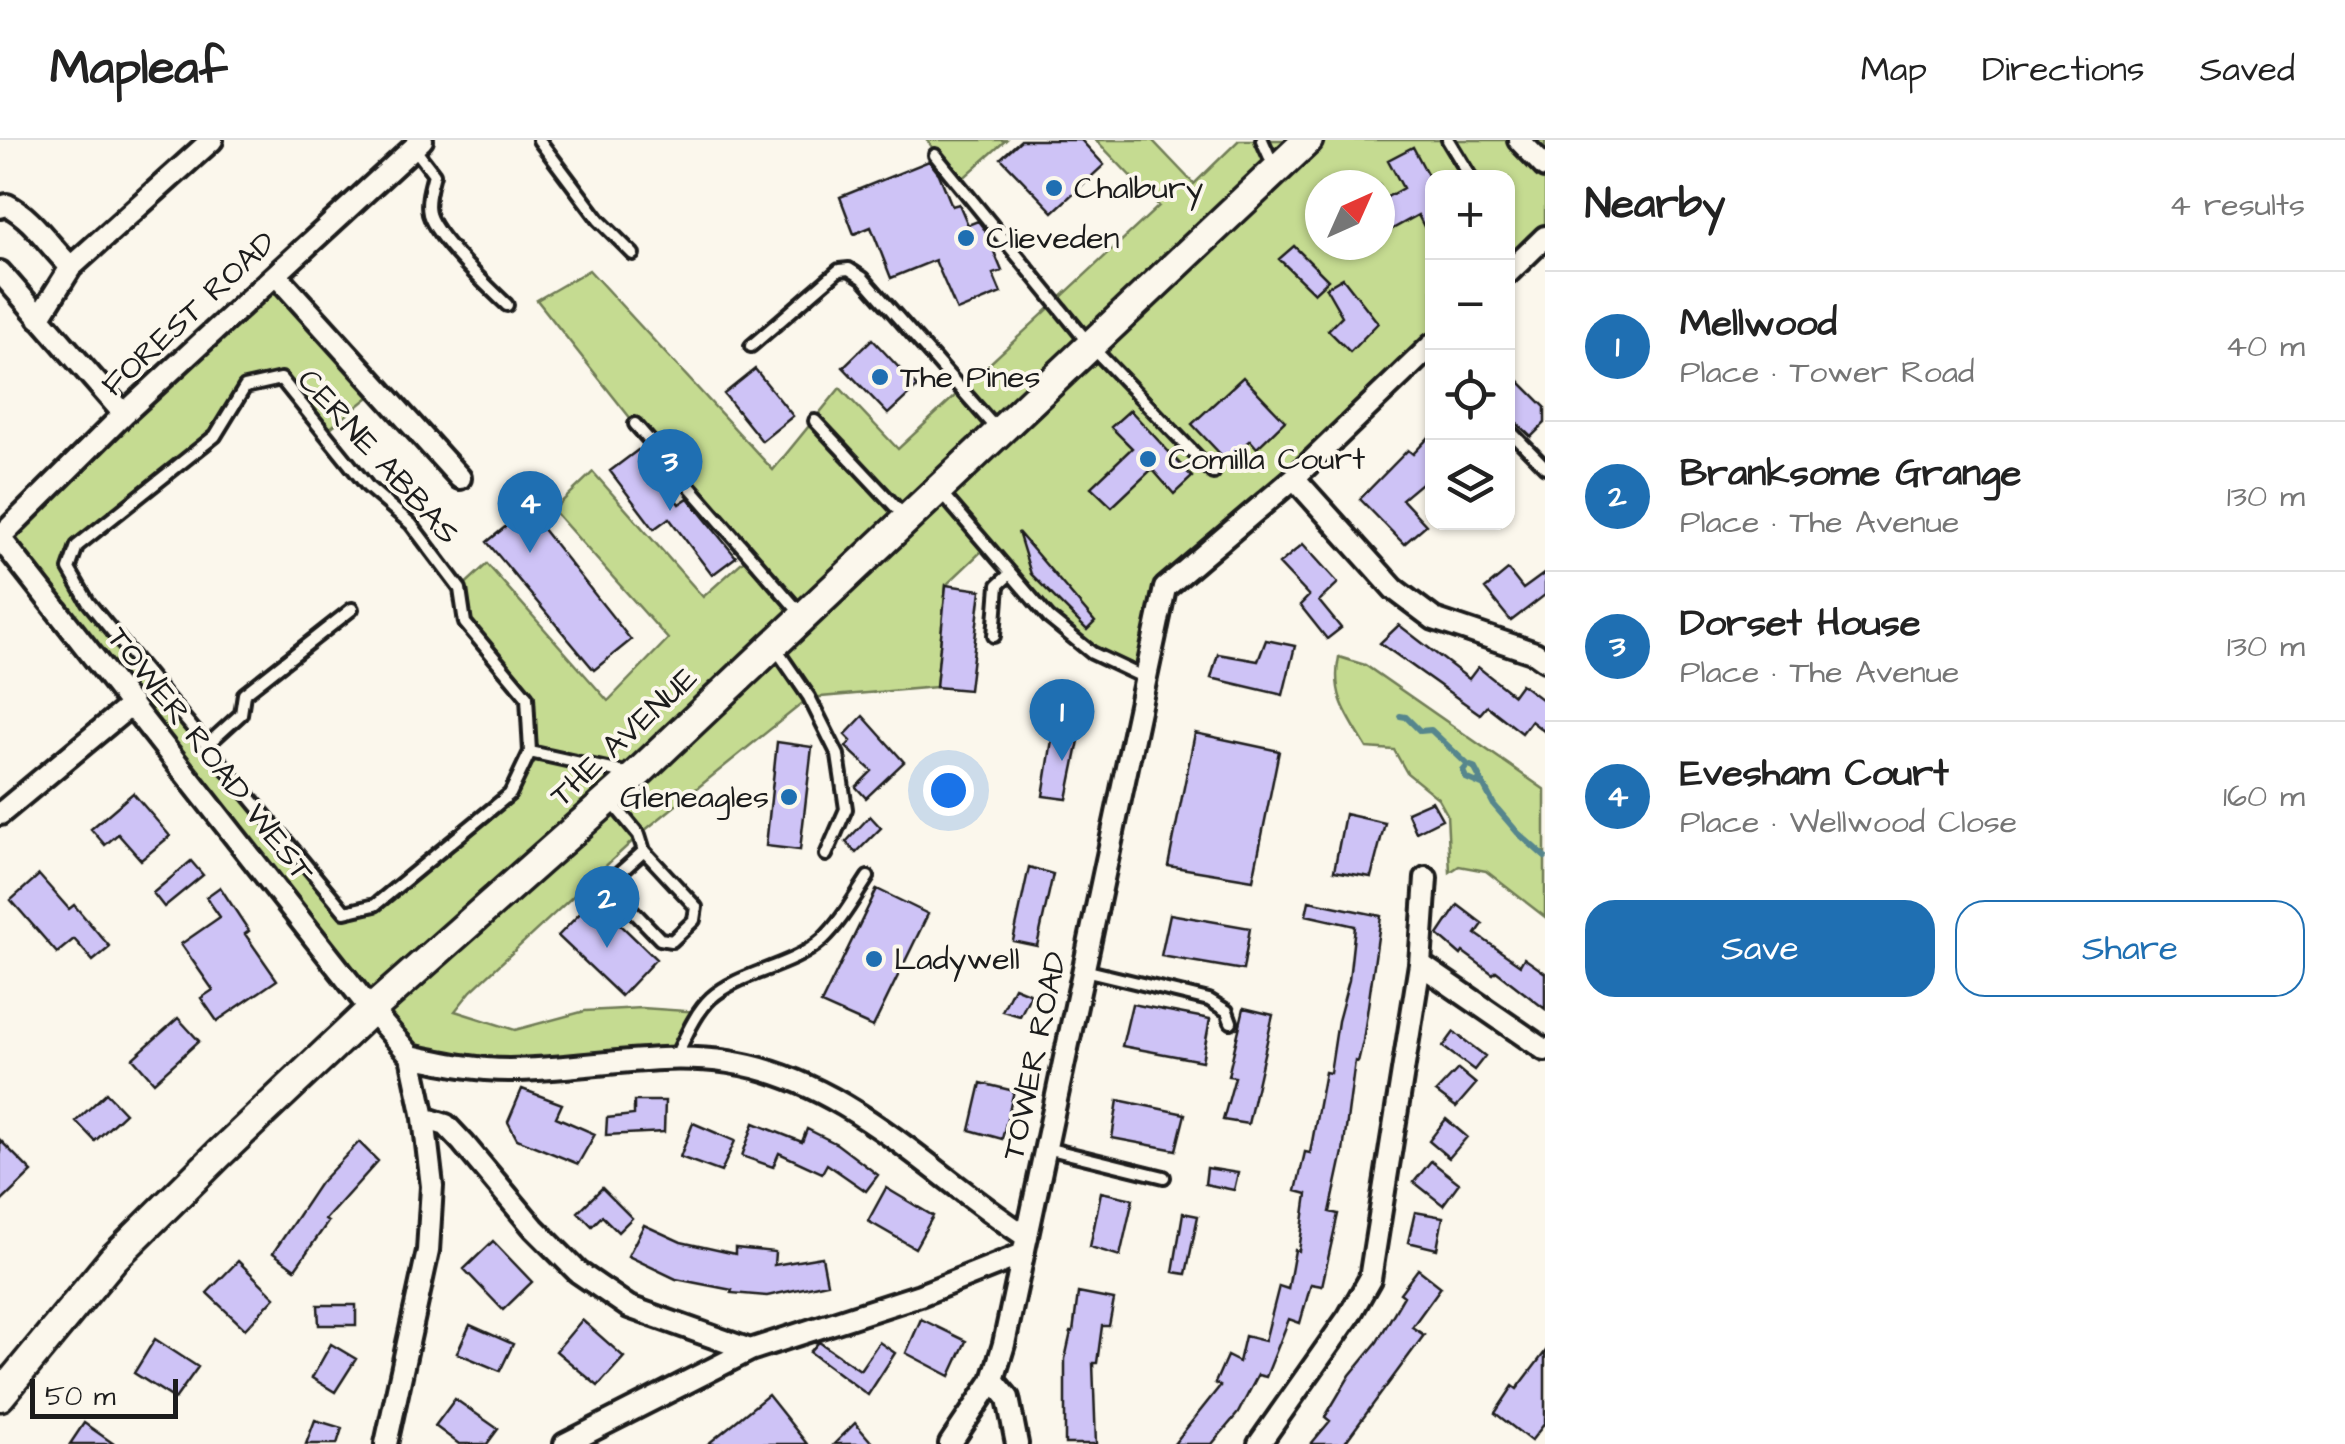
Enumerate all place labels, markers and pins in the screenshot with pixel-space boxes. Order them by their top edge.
place label: Chalbury [1074,166,1203,211]
marker: Chalbury [1043,177,1065,199]
place label: Clieveden [986,216,1119,261]
marker: Clieveden [955,227,977,249]
place label: The Pines [900,355,1041,400]
marker: The Pines [869,366,891,388]
pin: 3 [638,428,702,511]
place label: Comilla Court [1168,437,1365,482]
marker: Comilla Court [1137,448,1159,470]
pin: 4 [498,470,562,553]
pin: 1 [1030,678,1094,761]
place label: Gleneagles [620,775,769,820]
marker: Gleneagles [778,786,800,808]
pin: 2 [574,866,640,948]
place label: Ladywell [894,937,1020,982]
marker: Ladywell [863,948,885,970]

